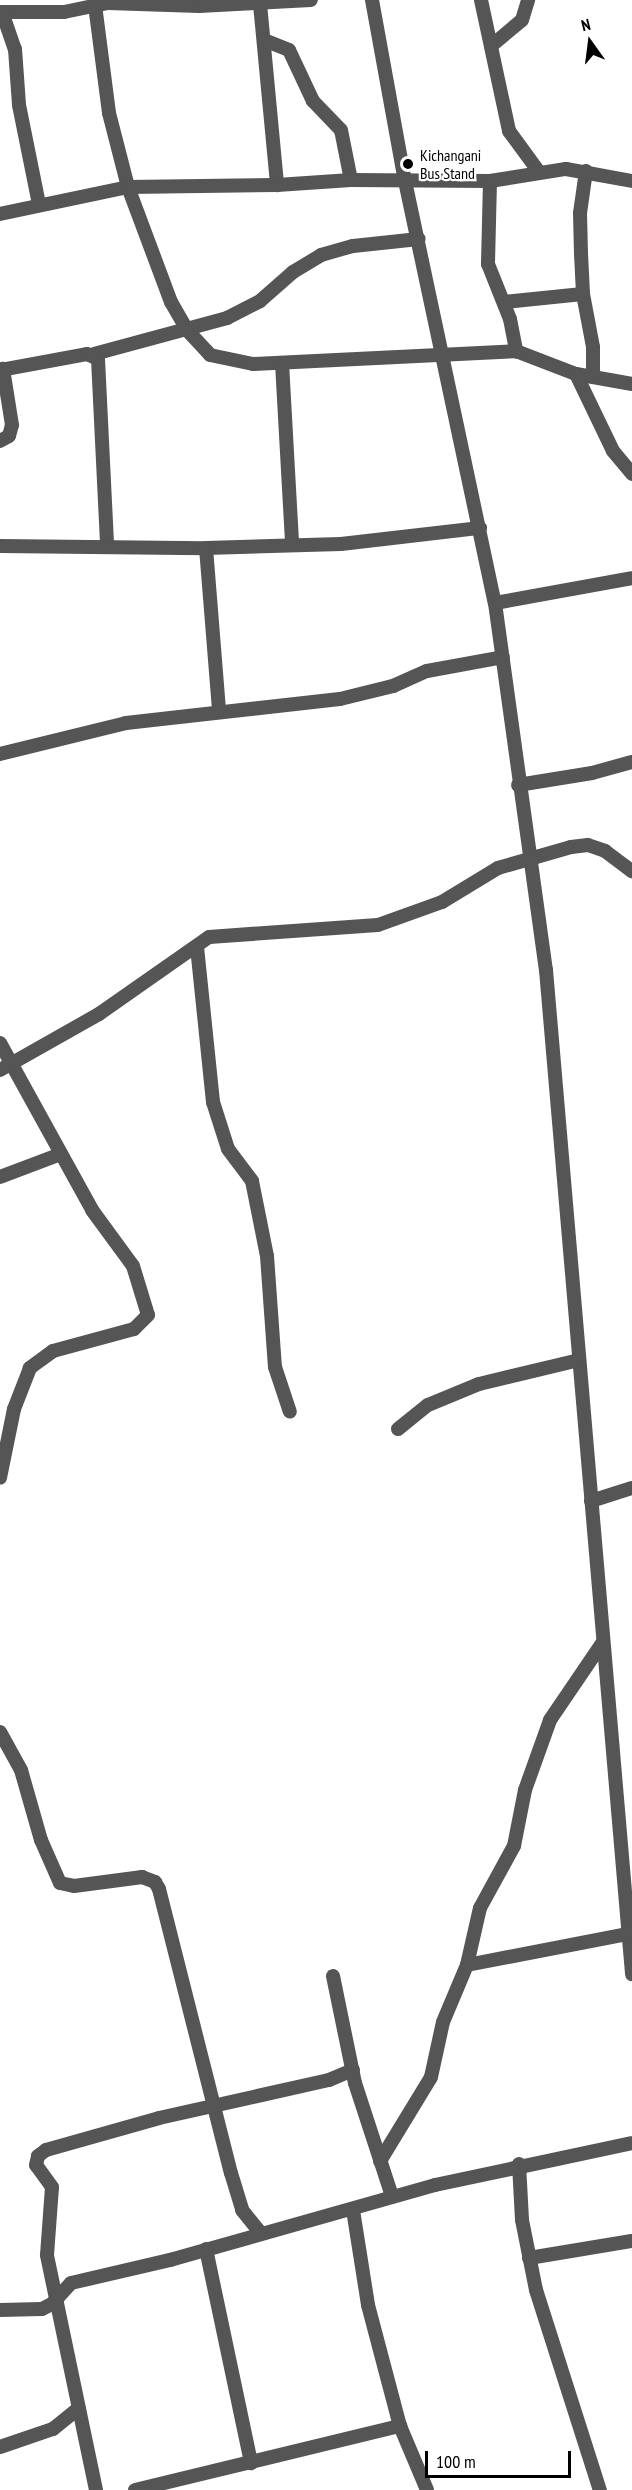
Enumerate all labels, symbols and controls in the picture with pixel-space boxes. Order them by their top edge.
north arrow [560,12,620,72]
text: N [579,14,592,35]
place label: Kichangani Bus Stand [420,145,481,183]
marker: Kichangani Bus Stand [401,157,415,171]
scale bar [428,2439,574,2477]
text: 100 m [436,2450,476,2473]

